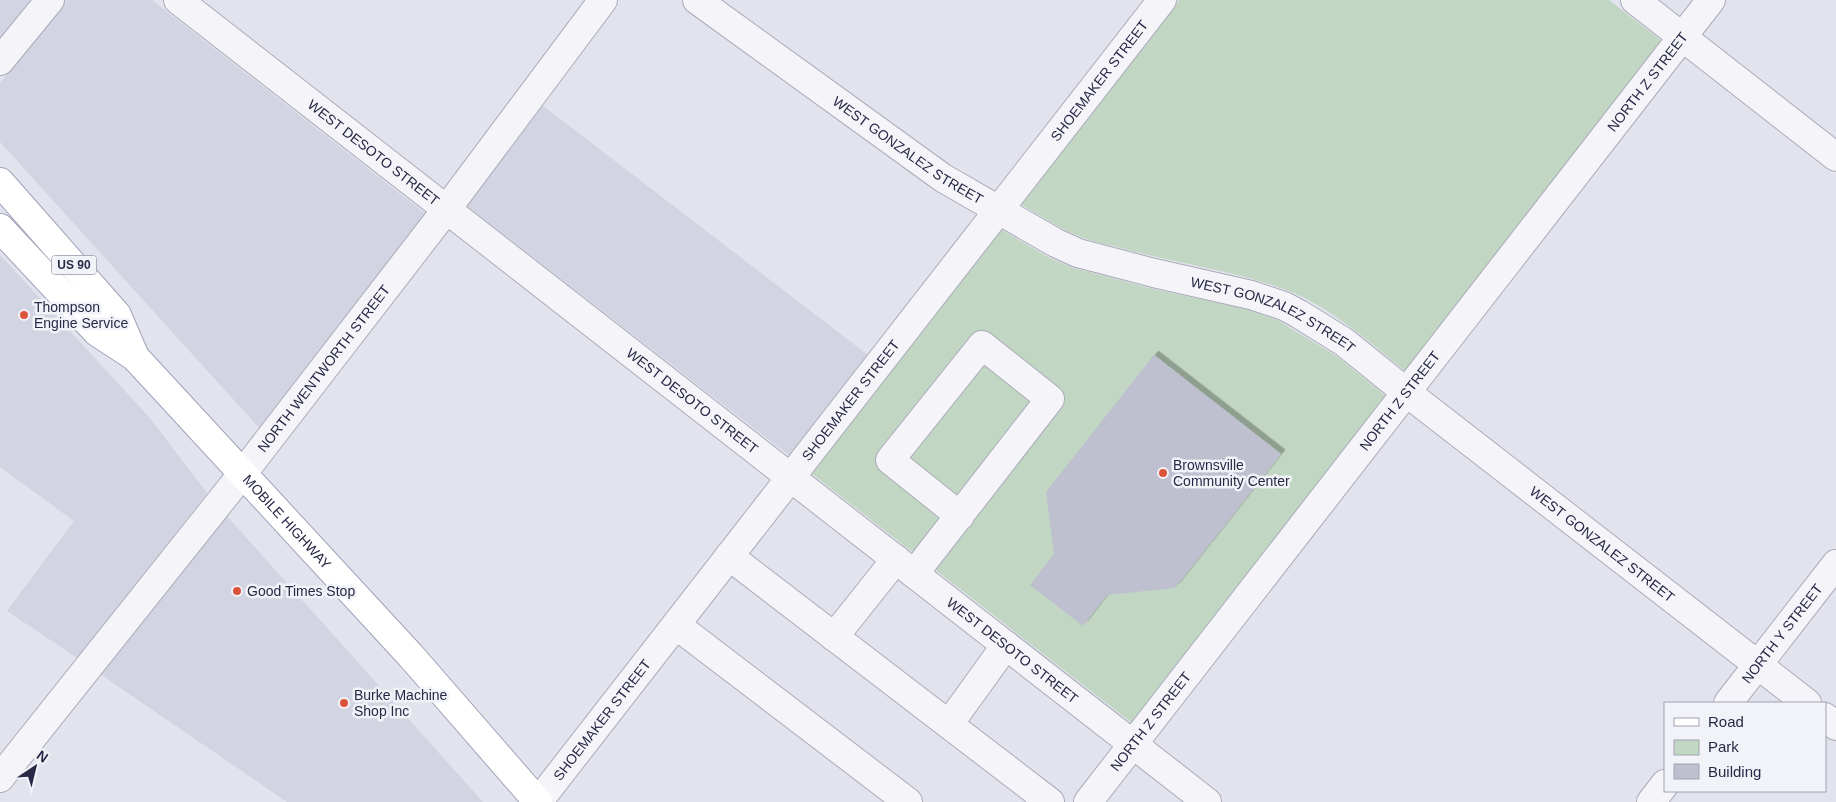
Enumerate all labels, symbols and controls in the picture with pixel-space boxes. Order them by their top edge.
street label: SHOEMAKER STREET [1047,17,1152,144]
street label: NORTH Z STREET [1604,29,1691,135]
street label: WEST GONZALEZ STREET [830,93,986,207]
street label: WEST DESOTO STREET [305,96,443,209]
road number: US 90 [52,256,96,274]
street label: WEST GONZALEZ STREET [1189,274,1359,356]
street label: NORTH WENTWORTH STREET [254,281,393,455]
place label: Thompson Engine Service [34,299,128,331]
marker: Thompson Engine Service [18,309,30,321]
street label: SHOEMAKER STREET [799,336,903,464]
street label: WEST DESOTO STREET [623,345,761,457]
street label: NORTH Z STREET [1356,348,1443,454]
place label: Brownsville Community Center [1173,457,1290,489]
marker: Brownsville Community Center [1157,467,1169,479]
street label: MOBILE HIGHWAY [240,471,335,573]
street label: WEST GONZALEZ STREET [1527,483,1678,606]
street label: NORTH Y STREET [1738,580,1826,686]
place label: Good Times Stop [247,583,355,599]
marker: Good Times Stop [231,585,243,597]
street label: WEST DESOTO STREET [944,594,1082,707]
street label: SHOEMAKER STREET [550,656,654,784]
street label: NORTH Z STREET [1107,668,1194,774]
place label: Burke Machine Shop Inc [354,687,448,719]
marker: Burke Machine Shop Inc [338,697,350,709]
legend [1664,702,1826,792]
text: Road [1708,713,1744,730]
text: Park [1708,738,1739,755]
north arrow [10,742,60,792]
text: N [34,747,51,766]
text: Building [1708,763,1761,780]

